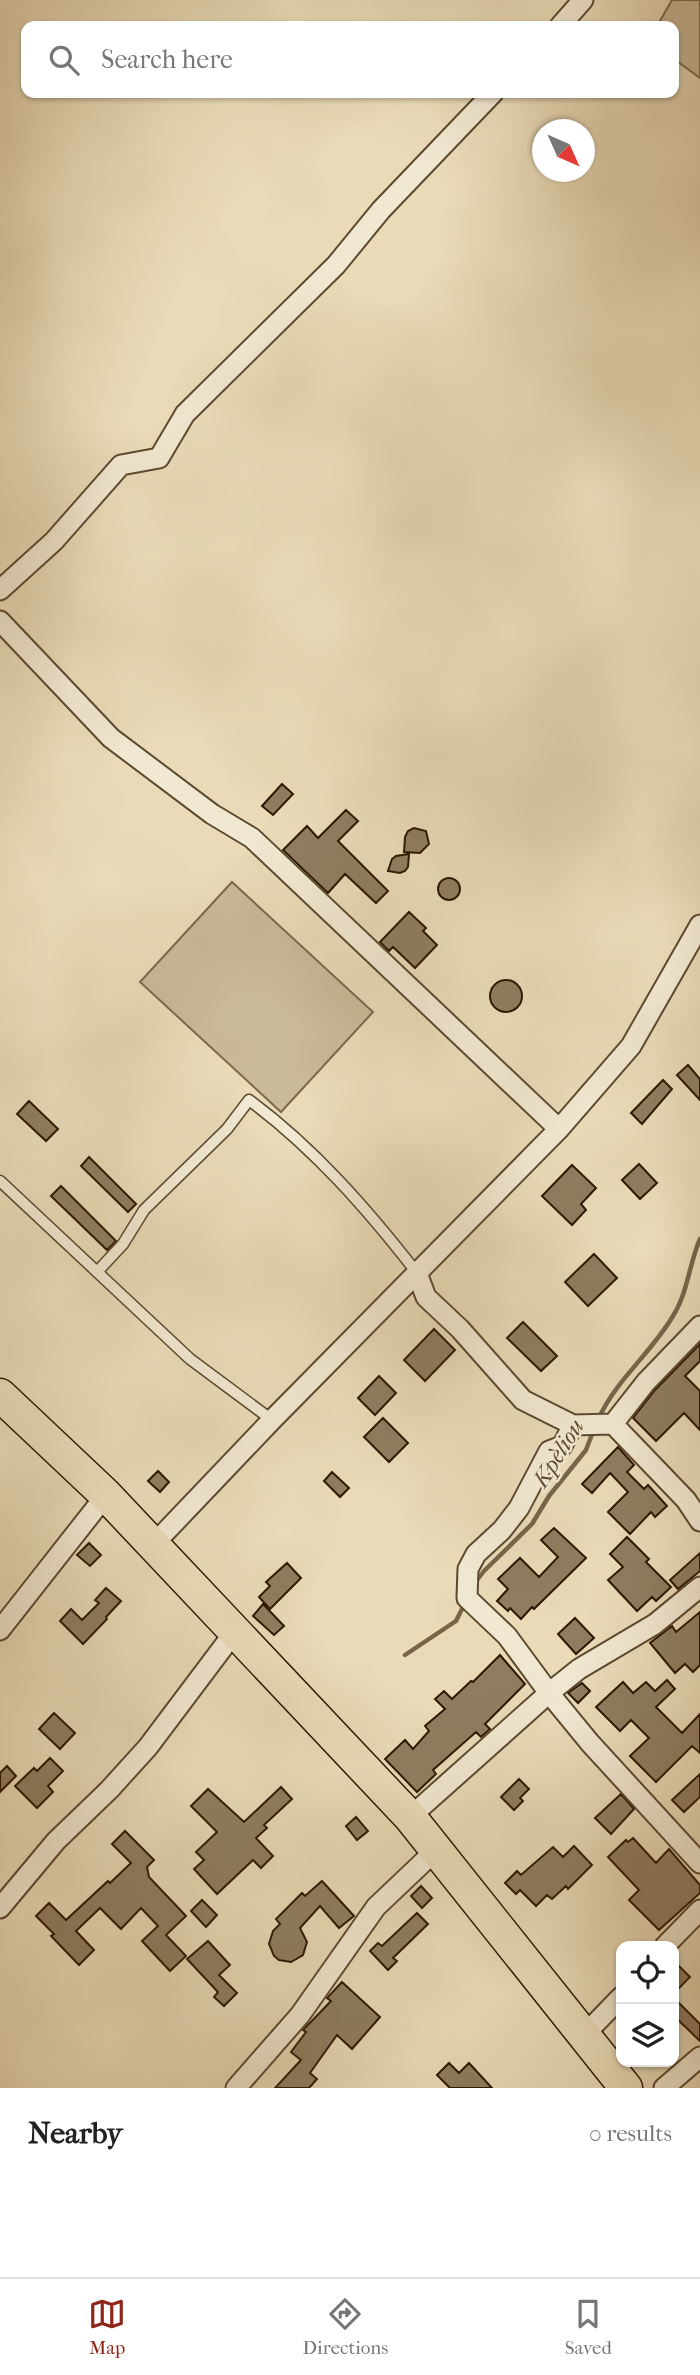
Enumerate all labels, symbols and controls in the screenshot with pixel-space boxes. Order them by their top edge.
search box [21,21,679,98]
icon: search [45,41,83,79]
text: Search here [101,44,233,75]
north arrow [532,119,595,182]
water label: Kpèliou [525,1414,590,1494]
map controls [616,1941,679,2067]
button: locate [616,1941,679,2004]
button: layers [616,2004,679,2067]
text: Nearby [28,2116,123,2151]
text: 0 results [589,2120,672,2147]
tab: Map [88,2295,126,2359]
tab: Directions [303,2295,388,2359]
tab: Saved [565,2295,612,2359]

